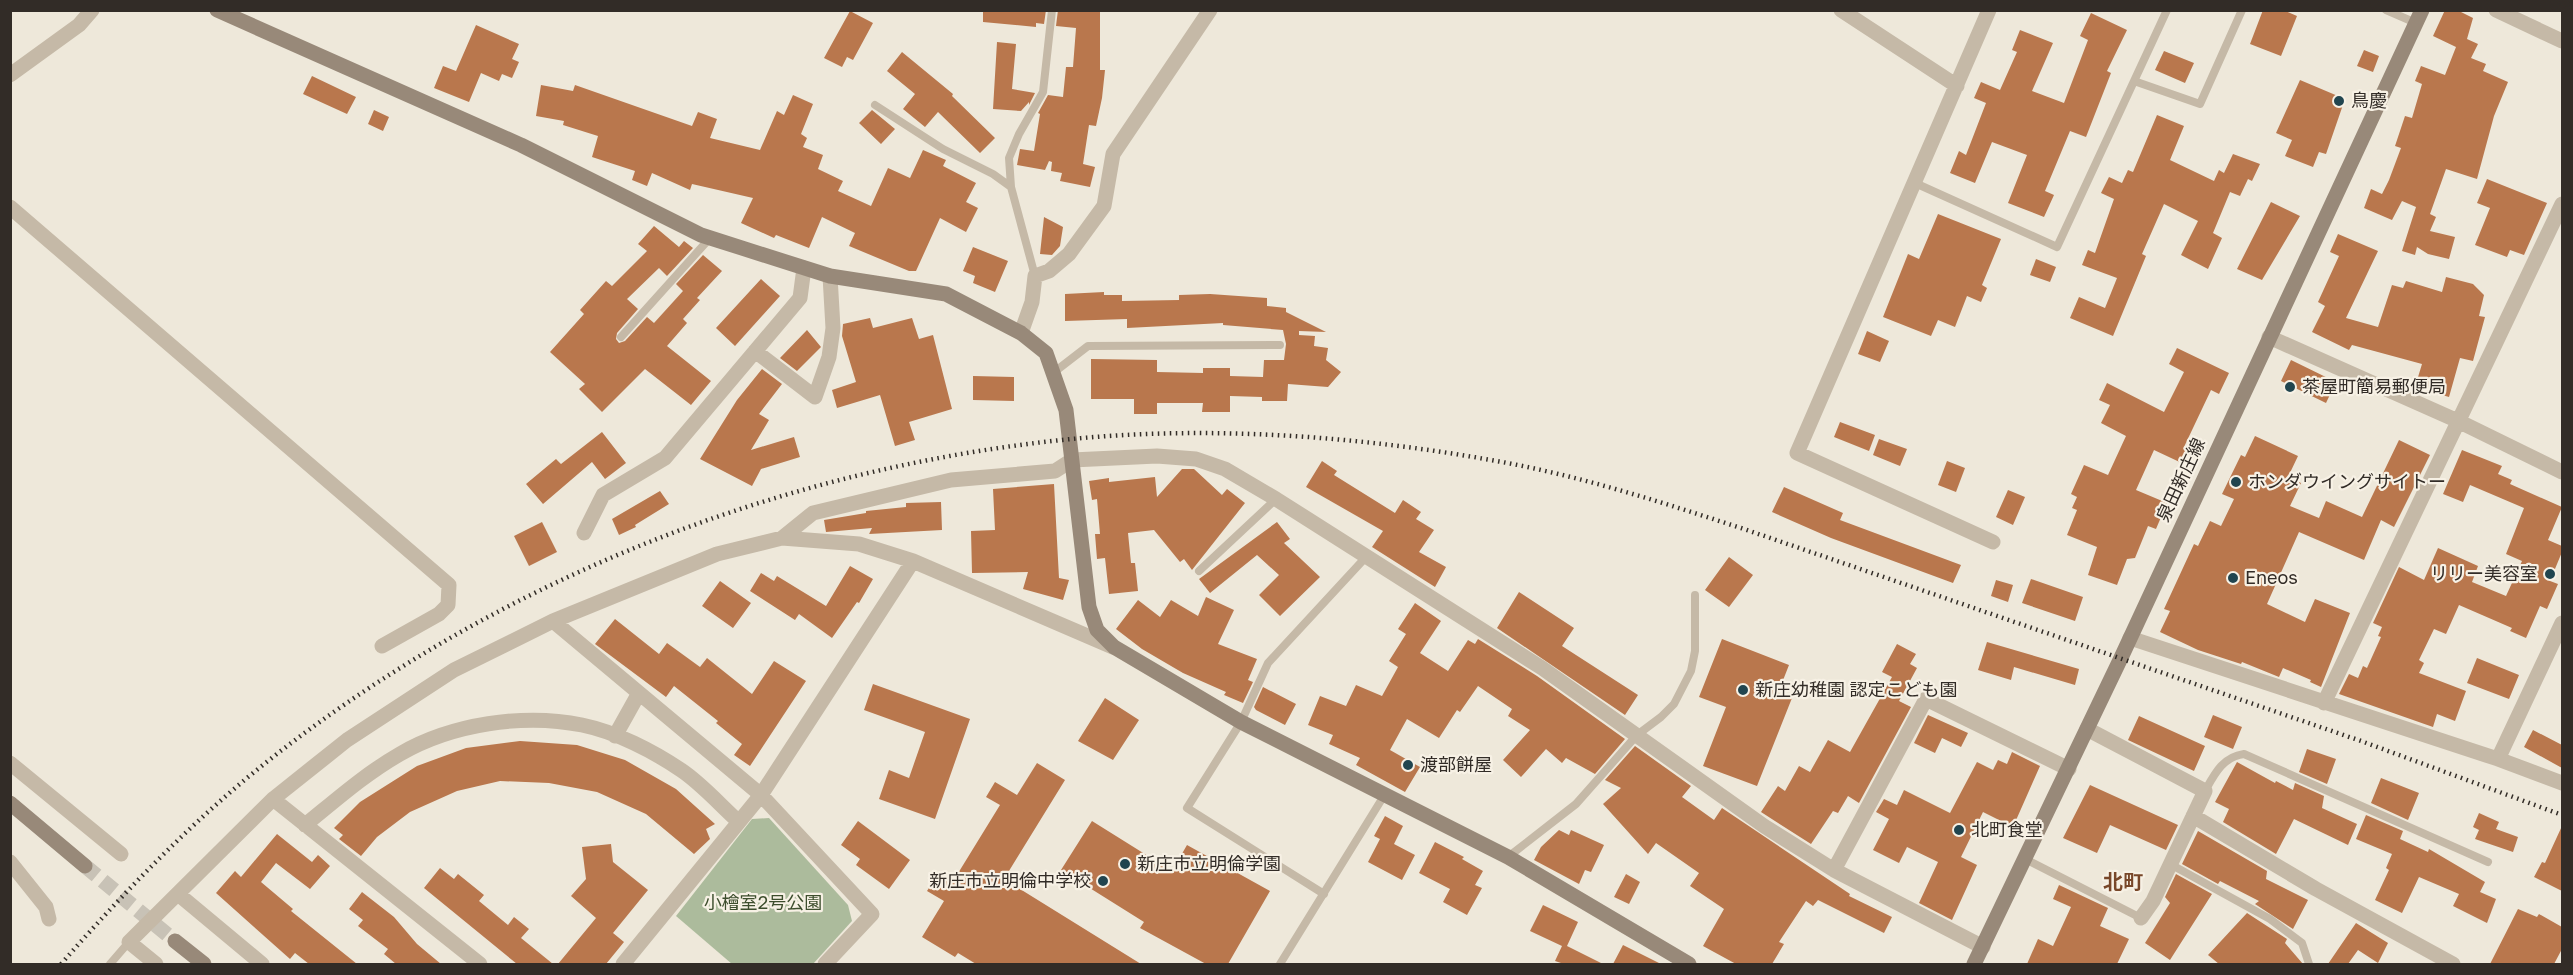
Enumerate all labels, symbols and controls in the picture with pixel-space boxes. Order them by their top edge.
place label: 鳥慶 [2351,89,2387,111]
marker: 鳥慶 [2332,94,2346,108]
place label: 茶屋町簡易郵便局 [2302,375,2446,397]
marker: 茶屋町簡易郵便局 [2283,380,2297,394]
street label: 泉田新庄線 [2151,434,2209,525]
place label: ホンダウイングサイトー [2248,470,2446,492]
marker: ホンダウイングサイトー [2229,475,2243,489]
place label: リリー美容室 [2430,562,2538,584]
place label: Eneos [2245,566,2298,588]
marker: リリー美容室 [2543,567,2557,581]
marker: Eneos [2226,571,2240,585]
place label: 新庄幼稚園 認定こども園 [1755,678,1958,700]
marker: 新庄幼稚園 認定こども園 [1736,683,1750,697]
place label: 渡部餅屋 [1420,753,1492,775]
marker: 渡部餅屋 [1401,758,1415,772]
place label: 北町食堂 [1971,818,2043,840]
marker: 北町食堂 [1952,823,1966,837]
place label: 新庄市立明倫学園 [1137,852,1281,874]
marker: 新庄市立明倫学園 [1118,857,1132,871]
place label: 新庄市立明倫中学校 [929,869,1091,891]
district label: 北町 [2103,869,2143,893]
marker: 新庄市立明倫中学校 [1096,874,1110,888]
park label: 小檜室2号公園 [704,891,822,913]

